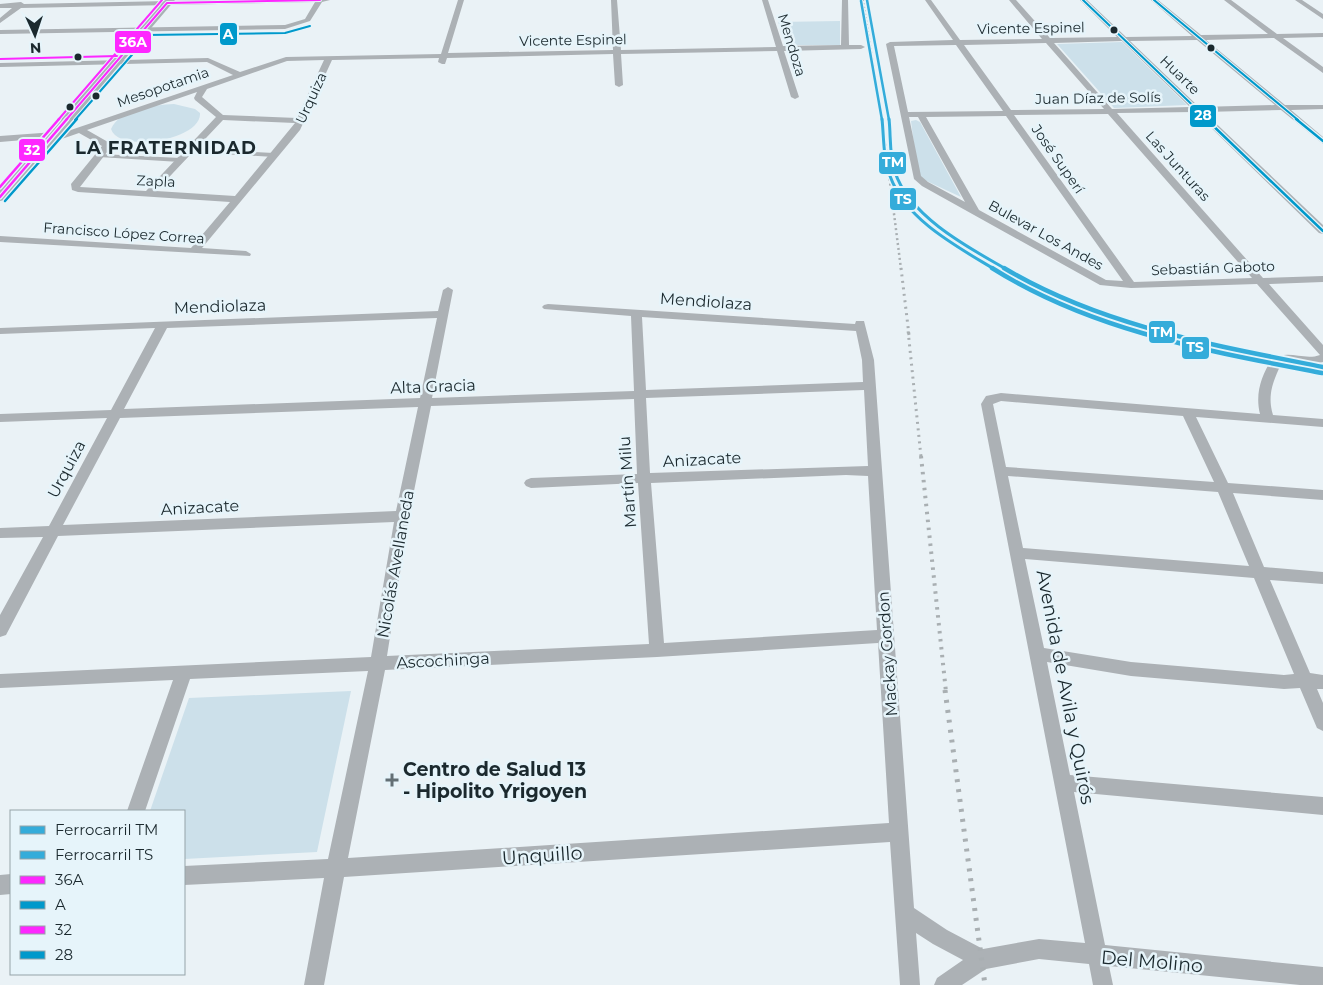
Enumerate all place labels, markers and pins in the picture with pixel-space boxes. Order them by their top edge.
unlabelled marker [1109,25,1119,35]
unlabelled marker [1206,43,1216,53]
unlabelled marker [73,52,83,62]
unlabelled marker [91,91,101,101]
unlabelled marker [65,102,75,112]
place label: Centro de Salud 13 - Hipolito Yrigoyen [403,758,587,803]
marker: Centro de Salud 13 - Hipolito Yrigoyen [385,773,399,787]

